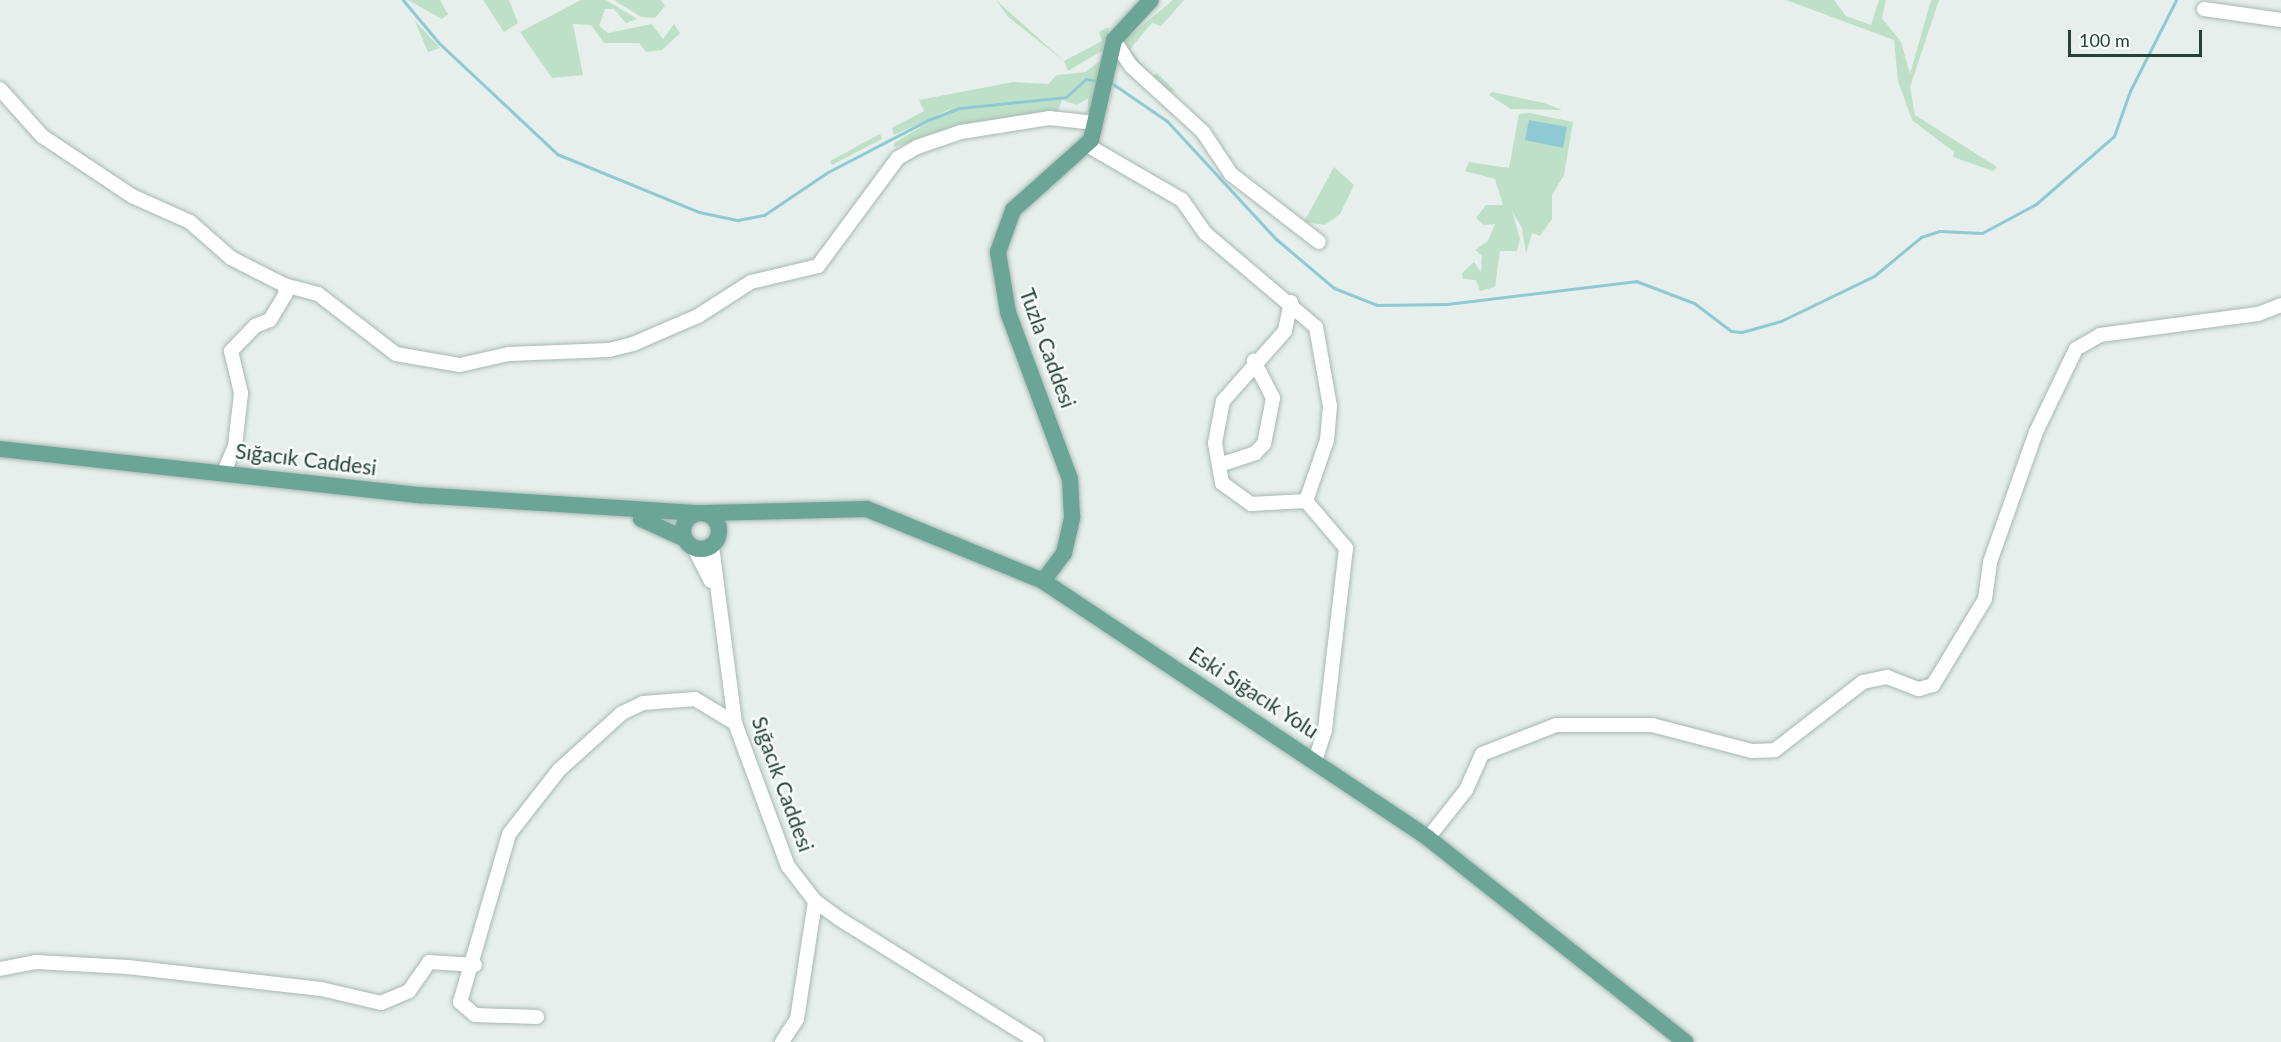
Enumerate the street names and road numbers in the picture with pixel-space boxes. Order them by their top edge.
street label: Tuzla Caddesi [1015,285,1081,411]
street label: Sığacık Caddesi [234,438,378,480]
street label: Eski Sığacık Yolu [1184,640,1324,744]
street label: Sığacık Caddesi [747,713,819,855]

